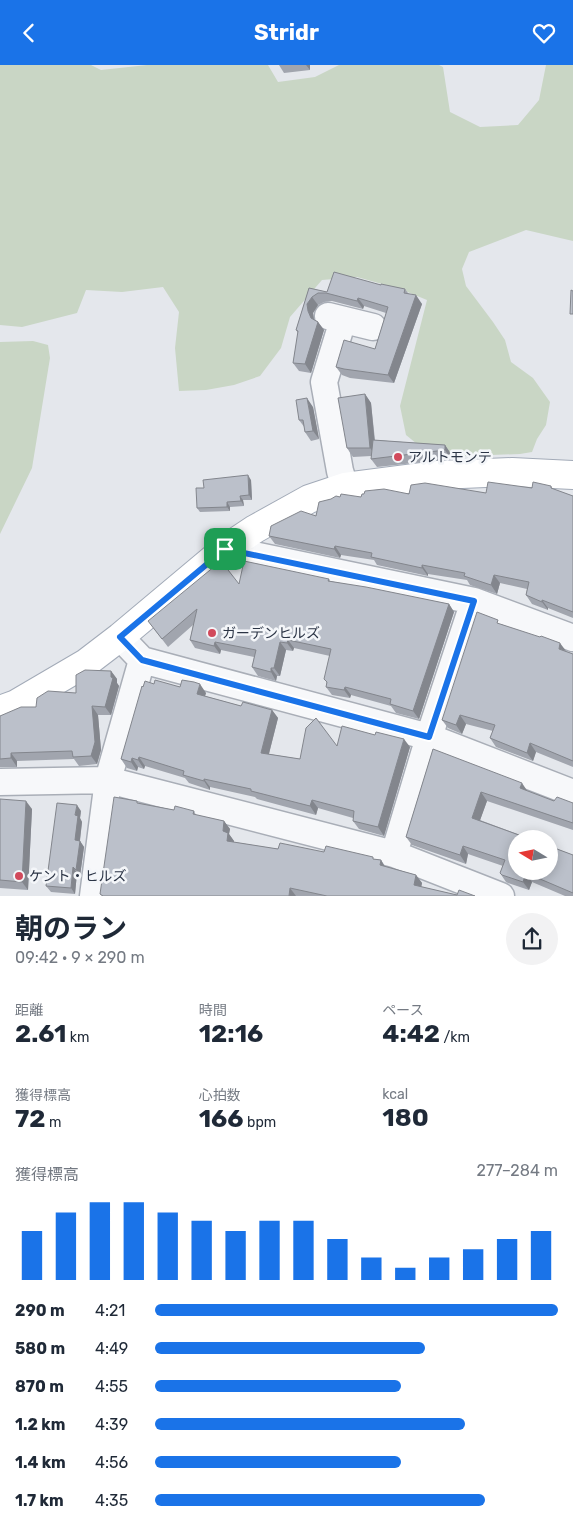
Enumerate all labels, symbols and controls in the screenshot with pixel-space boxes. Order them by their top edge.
icon: back [15,19,43,47]
text: Stridr [254,19,319,46]
icon: heart [530,19,558,47]
place label: アルトモンテ [408,449,492,466]
marker: アルトモンテ [392,451,404,463]
pin [204,528,246,570]
icon: arrive [211,535,239,563]
place label: ガーデンヒルズ [222,625,320,642]
marker: ガーデンヒルズ [206,627,218,639]
north arrow [508,830,558,880]
map controls [508,830,558,880]
place label: ケント・ヒルズ [29,868,127,885]
marker: ケント・ヒルズ [13,870,25,882]
text: 朝のラン [15,912,127,945]
button: share [506,913,558,965]
text: 09:42 · 9 × 290 m [15,948,145,967]
text: 距離 [15,1002,43,1019]
text: 時間 [199,1002,227,1019]
text: ペース [382,1002,424,1019]
text: 2.61 [15,1019,66,1048]
text: 12:16 [199,1019,263,1048]
text: 4:42 [382,1019,440,1048]
text: km [66,1029,90,1046]
text: /km [440,1029,470,1046]
text: kcal [382,1086,408,1103]
text: 獲得標高 [15,1087,71,1104]
text: 心拍数 [199,1087,241,1104]
text: 180 [382,1103,429,1132]
text: 72 [15,1104,46,1133]
text: 166 [199,1104,244,1133]
text: m [46,1114,61,1131]
text: bpm [244,1114,276,1131]
text: 277–284 m [477,1161,558,1180]
text: 獲得標高 [15,1165,79,1184]
text: 290 m [15,1301,65,1320]
text: 4:21 [95,1301,125,1320]
text: 580 m [15,1339,65,1358]
text: 4:49 [95,1339,128,1358]
text: 870 m [15,1377,64,1396]
text: 4:55 [95,1377,128,1396]
text: 1.2 km [15,1415,65,1434]
text: 4:39 [95,1415,128,1434]
text: 1.4 km [15,1453,66,1472]
text: 4:56 [95,1453,128,1472]
text: 1.7 km [15,1491,64,1510]
text: 4:35 [95,1491,128,1510]

